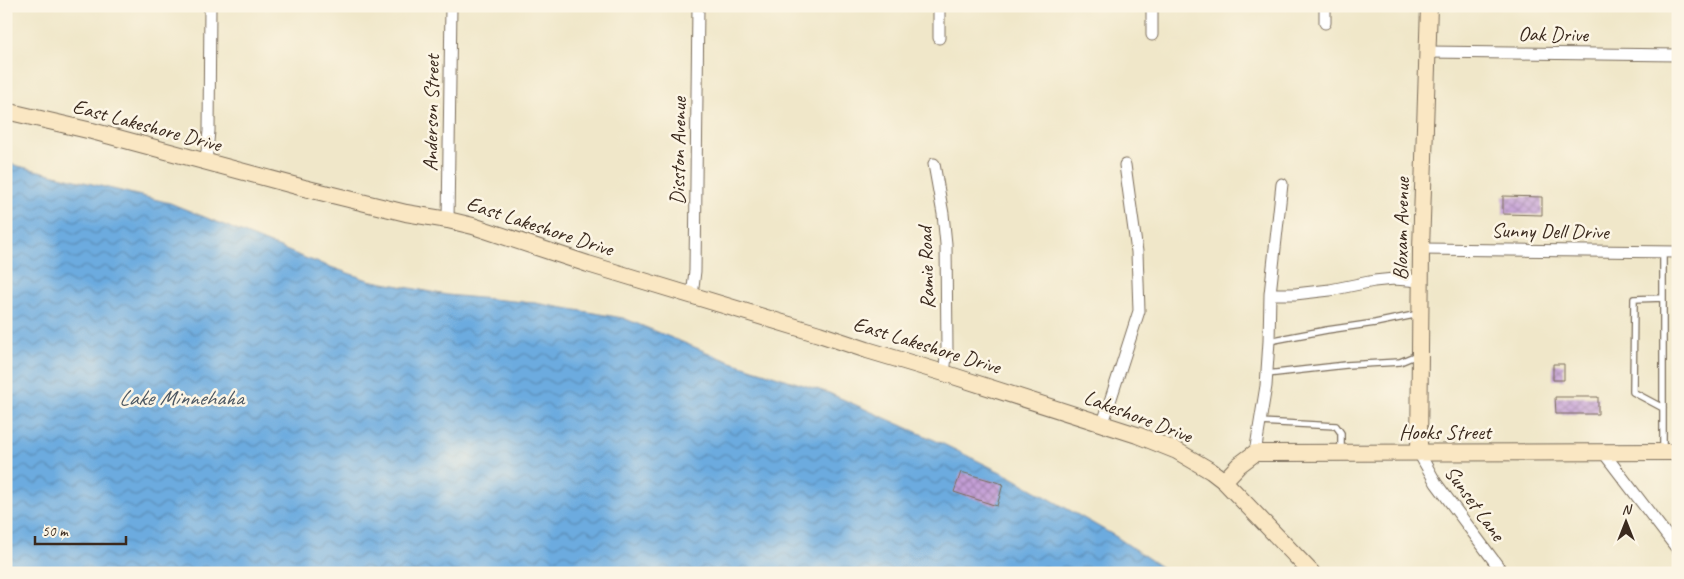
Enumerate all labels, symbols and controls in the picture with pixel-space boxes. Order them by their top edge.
street label: Oak Drive [1518,20,1589,48]
street label: Anderson Street [417,52,445,172]
street label: East Lakeshore Drive [70,93,226,158]
street label: Disston Avenue [664,96,692,205]
street label: Bloxam Avenue [1387,176,1415,281]
street label: East Lakeshore Drive [463,190,619,263]
street label: Sunny Dell Drive [1491,217,1611,245]
street label: Ramie Road [911,223,940,310]
street label: East Lakeshore Drive [850,310,1006,380]
water label: Lake Minnehaha [119,384,246,412]
street label: Lakeshore Drive [1080,384,1197,449]
street label: Hooks Street [1399,419,1493,445]
street label: Sunset Lane [1439,460,1512,548]
north arrow [1602,496,1652,546]
text: N [1622,501,1633,518]
scale bar [35,514,126,546]
text: 50 m [42,522,69,541]

